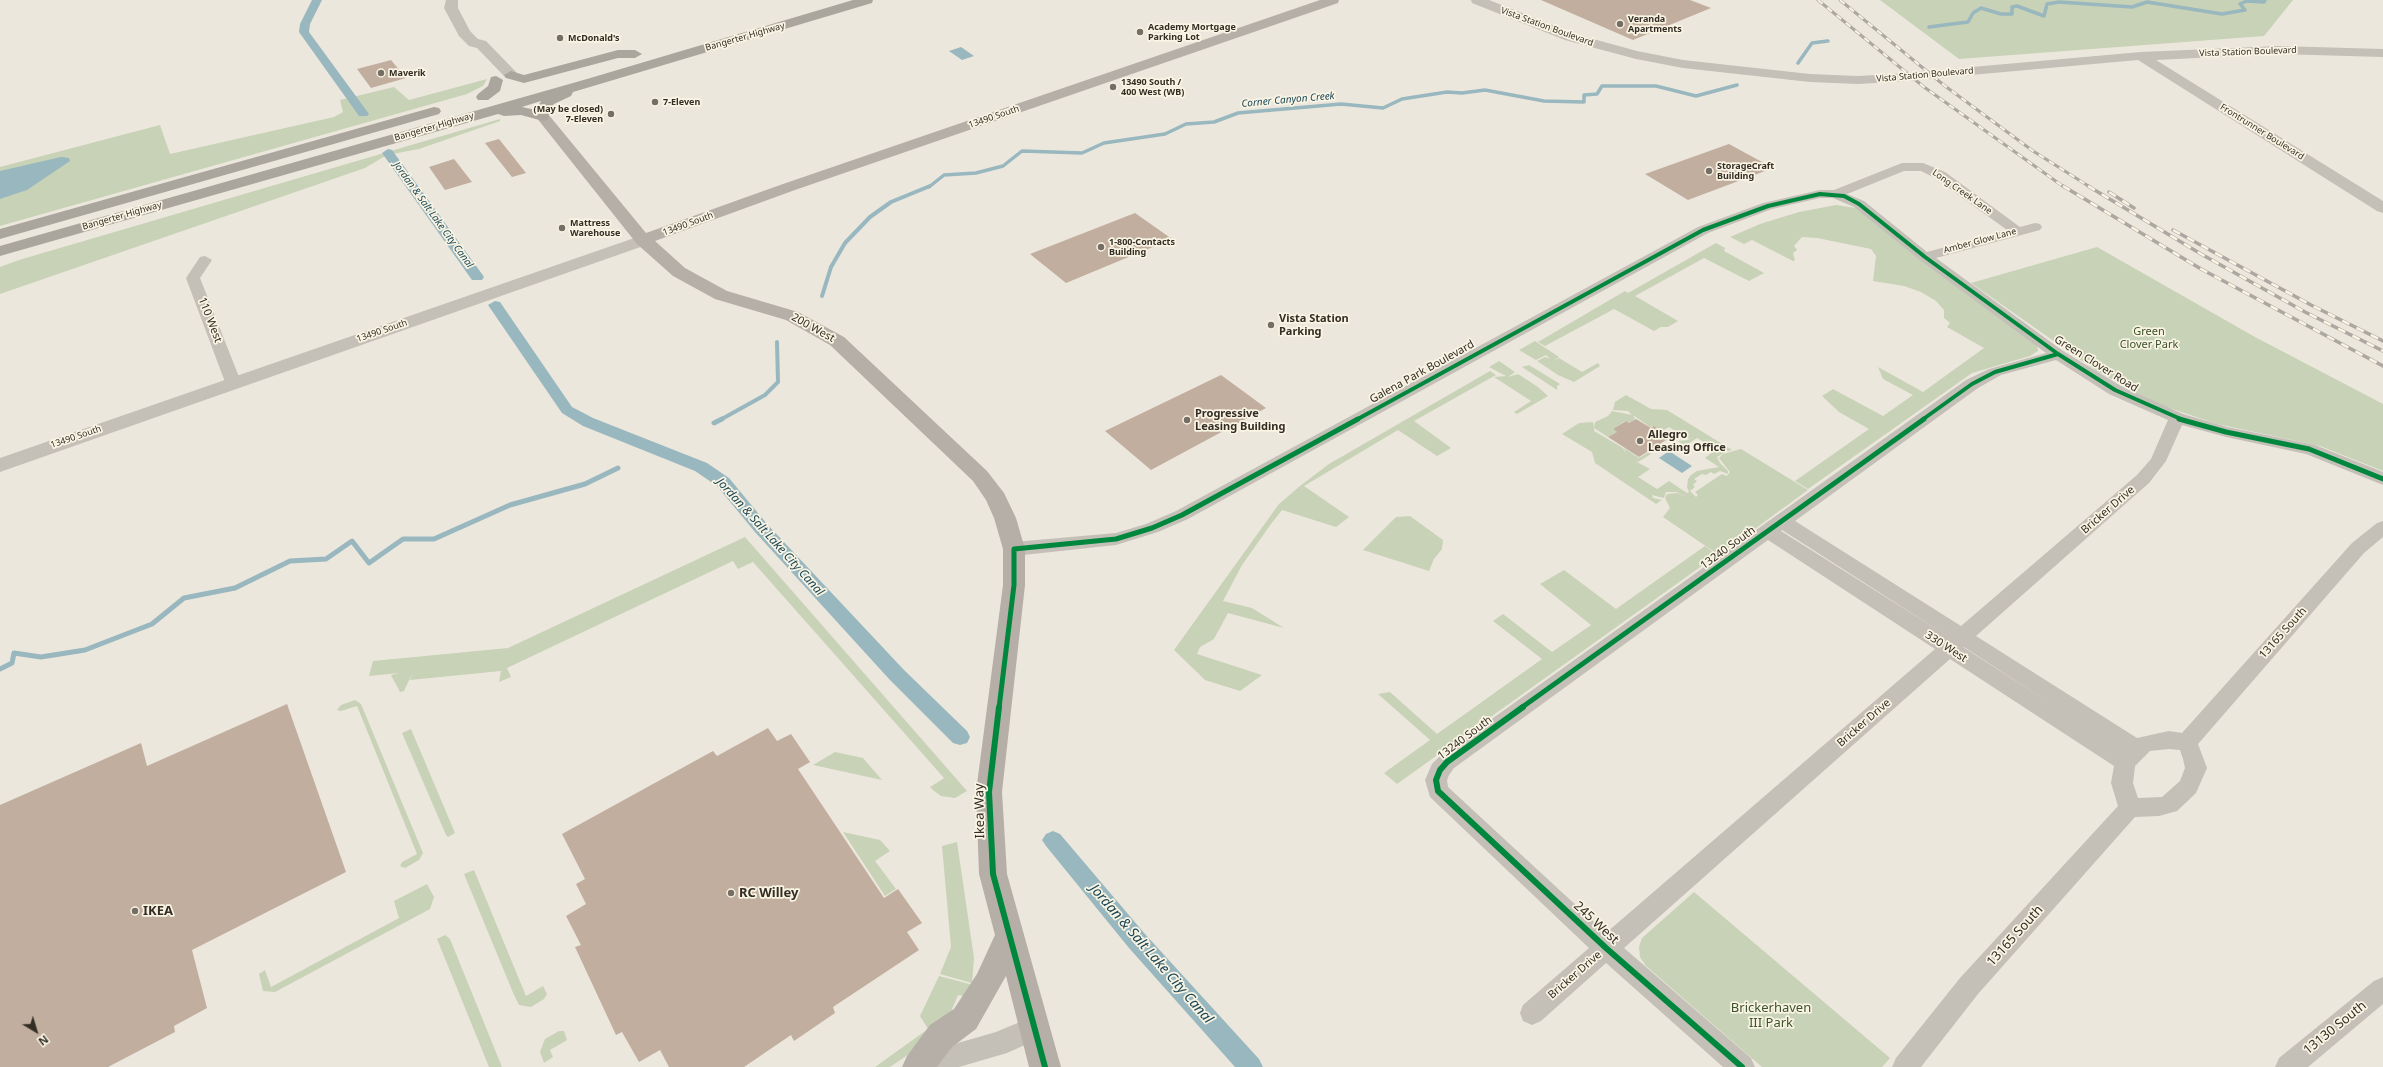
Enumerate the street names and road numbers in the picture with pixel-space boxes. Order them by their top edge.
street label: Vista Station Boulevard [1499,5,1595,49]
street label: Bangerter Highway [704,21,786,53]
street label: Vista Station Boulevard [2199,45,2297,59]
street label: Vista Station Boulevard [1876,65,1974,85]
street label: Frontrunner Boulevard [2218,102,2306,162]
street label: 13490 South [967,103,1021,131]
street label: Bangerter Highway [393,111,475,143]
street label: Long Creek Lane [1930,167,1994,217]
street label: Bangerter Highway [81,200,163,232]
street label: 13490 South [661,210,715,238]
street label: Amber Glow Lane [1942,226,2018,256]
street label: 110 West [195,296,225,344]
street label: 200 West [789,311,837,345]
street label: 13490 South [355,317,409,345]
street label: Green Clover Road [2052,333,2140,395]
street label: Galena Park Boulevard [1367,338,1477,406]
street label: 13490 South [49,423,103,451]
street label: Bricker Drive [2079,483,2137,537]
street label: 13240 South [1698,524,1758,572]
street label: 13165 South [2256,605,2310,661]
street label: 330 West [1923,629,1969,665]
street label: Bricker Drive [1835,696,1893,750]
street label: 13240 South [1435,713,1495,763]
street label: Ikea Way [972,783,988,839]
street label: 245 West [1570,898,1622,948]
street label: 13165 South [1984,902,2046,970]
street label: Bricker Drive [1546,948,1604,1002]
street label: 13130 South [2300,998,2370,1058]

